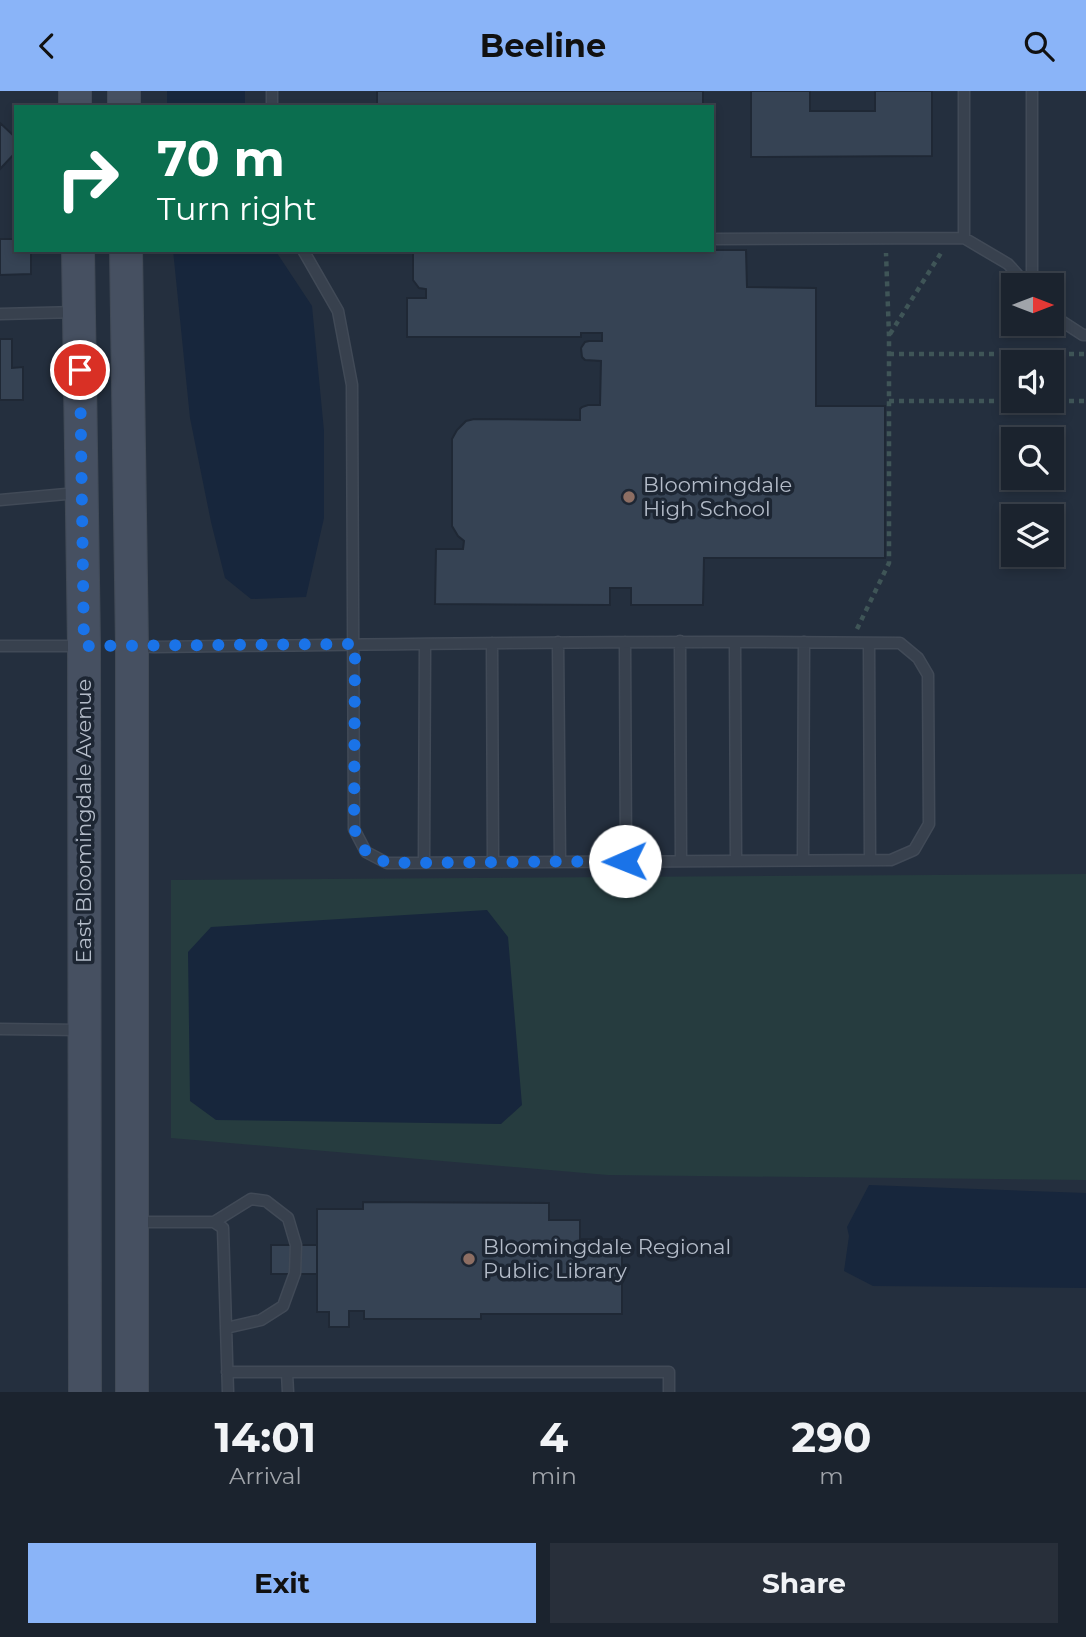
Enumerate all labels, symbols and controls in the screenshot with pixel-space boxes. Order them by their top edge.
text: Beeline [480,26,606,65]
icon: back [28,27,66,65]
icon: search [1020,27,1058,65]
text: 70 m [157,129,285,188]
icon: right [42,133,133,224]
text: Turn right [157,189,317,228]
north arrow [1001,273,1064,336]
map controls [1001,273,1064,567]
pin [50,340,110,400]
button: sound [1001,350,1064,413]
icon: arrive [61,351,99,389]
button: search [1001,427,1064,490]
place label: Bloomingdale High School [643,472,792,521]
marker: Bloomingdale High School [621,489,637,505]
button: layers [1001,504,1064,567]
street label: East Bloomingdale Avenue [71,679,96,963]
position arrow [588,824,662,898]
place label: Bloomingdale Regional Public Library [483,1234,731,1283]
marker: Bloomingdale Regional Public Library [461,1251,477,1267]
text: 14:01 [215,1411,316,1463]
text: 4 [539,1411,568,1463]
text: 290 [791,1411,871,1463]
text: Arrival [229,1462,302,1490]
text: min [531,1462,577,1490]
text: m [819,1462,844,1490]
button: Exit [28,1543,536,1623]
button: Share [550,1543,1058,1623]

